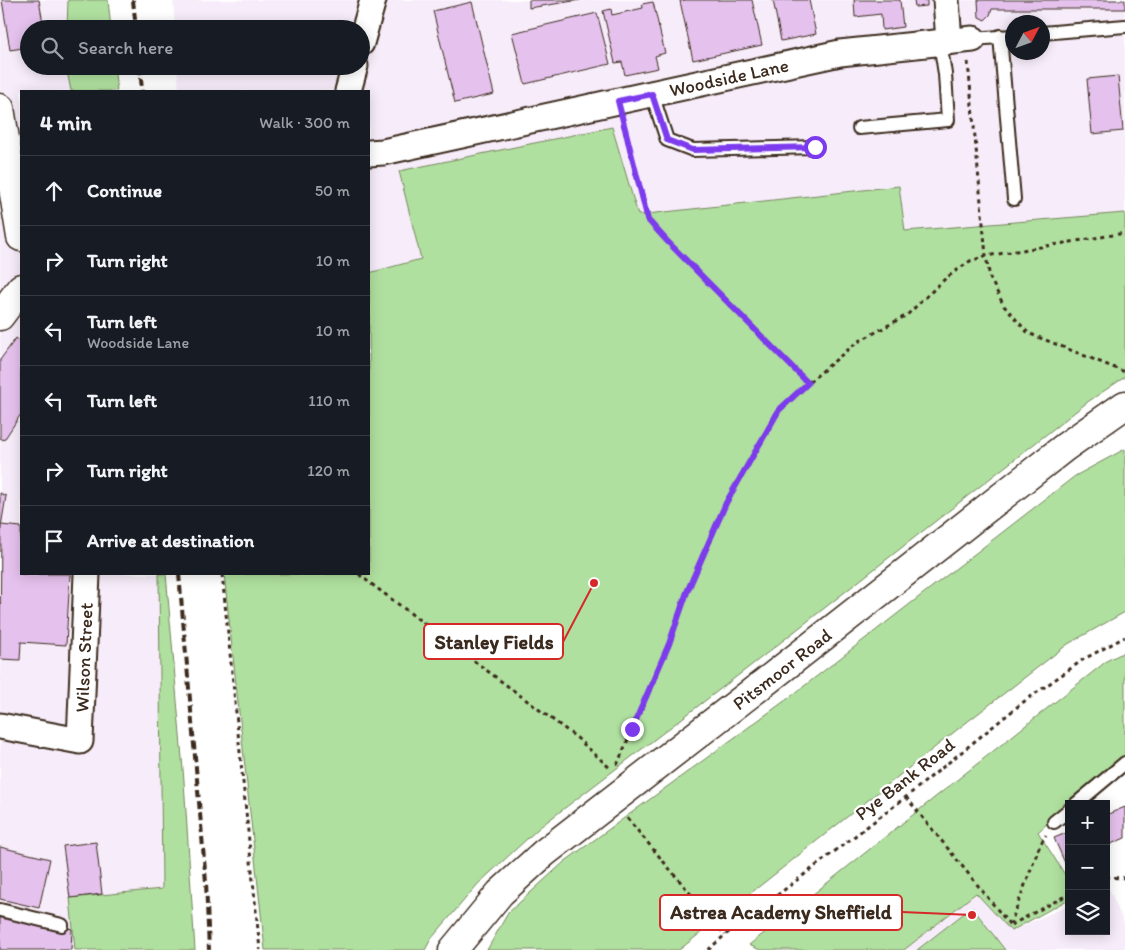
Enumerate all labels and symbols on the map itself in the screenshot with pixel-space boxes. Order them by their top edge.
north arrow [1005,15,1050,60]
street label: Woodside Lane [667,53,791,101]
route start [804,136,827,159]
street label: Wilson Street [70,602,97,713]
street label: Pitsmoor Road [728,623,836,715]
callout: Stanley Fields [424,624,563,659]
text: Stanley Fields [434,630,554,655]
route end [621,718,644,741]
street label: Pye Bank Road [851,733,960,825]
callout: Astrea Academy Sheffield [660,895,902,930]
text: Astrea Academy Sheffield [669,900,893,925]

